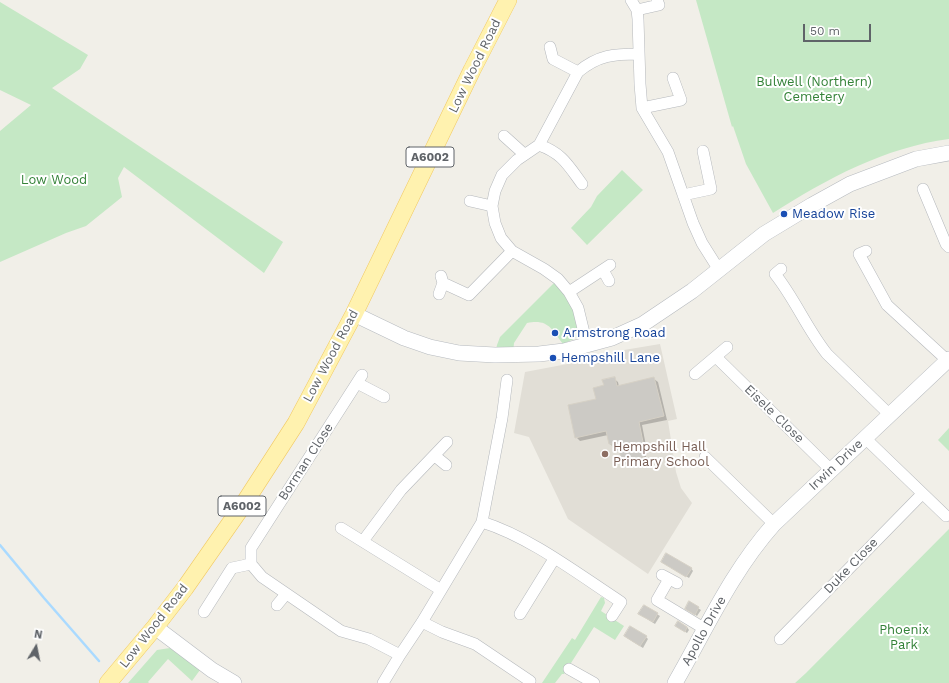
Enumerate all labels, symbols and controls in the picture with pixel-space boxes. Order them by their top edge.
scale bar [805,16,873,42]
street label: Low Wood Road [446,17,504,115]
text: 50 m [810,24,840,38]
park label: Bulwell (Northern) Cemetery [756,74,872,105]
road number: A6002 [406,147,454,167]
park label: Low Wood [21,172,87,188]
place label: Meadow Rise [792,206,875,222]
marker: Meadow Rise [779,209,789,219]
street label: Low Wood Road [300,307,362,405]
place label: Armstrong Road [563,325,666,341]
marker: Armstrong Road [550,328,560,338]
place label: Hempshill Lane [561,350,660,366]
marker: Hempshill Lane [548,353,558,363]
street label: Eisele Close [741,382,807,446]
street label: Borman Close [275,420,337,504]
street label: Irwin Drive [806,436,866,494]
place label: Hempshill Hall Primary School [613,439,709,470]
marker: Hempshill Hall Primary School [600,449,610,459]
road number: A6002 [218,496,266,516]
street label: Duke Close [821,535,881,597]
street label: Low Wood Road [116,581,192,671]
street label: Apollo Drive [679,594,729,668]
park label: Phoenix Park [879,622,929,653]
north arrow [16,627,56,667]
text: N [33,628,43,642]

